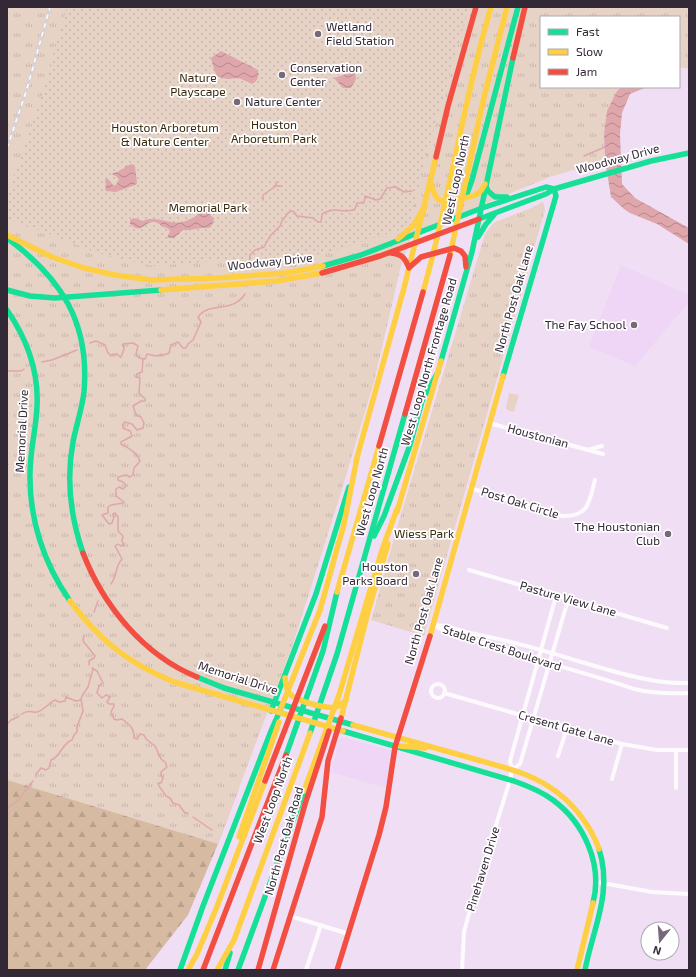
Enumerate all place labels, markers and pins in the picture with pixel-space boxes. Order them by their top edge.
place label: Wetland Field Station [326,19,394,47]
marker: Wetland Field Station [313,29,323,39]
place label: Conservation Center [290,60,362,88]
marker: Conservation Center [277,70,287,80]
place label: Nature Center [245,94,322,108]
marker: Nature Center [232,97,242,107]
place label: The Fay School [545,317,626,331]
marker: The Fay School [629,320,639,330]
place label: The Houstonian Club [574,519,660,547]
marker: The Houstonian Club [663,529,673,539]
place label: Houston Parks Board [342,559,408,587]
marker: Houston Parks Board [411,569,421,579]

